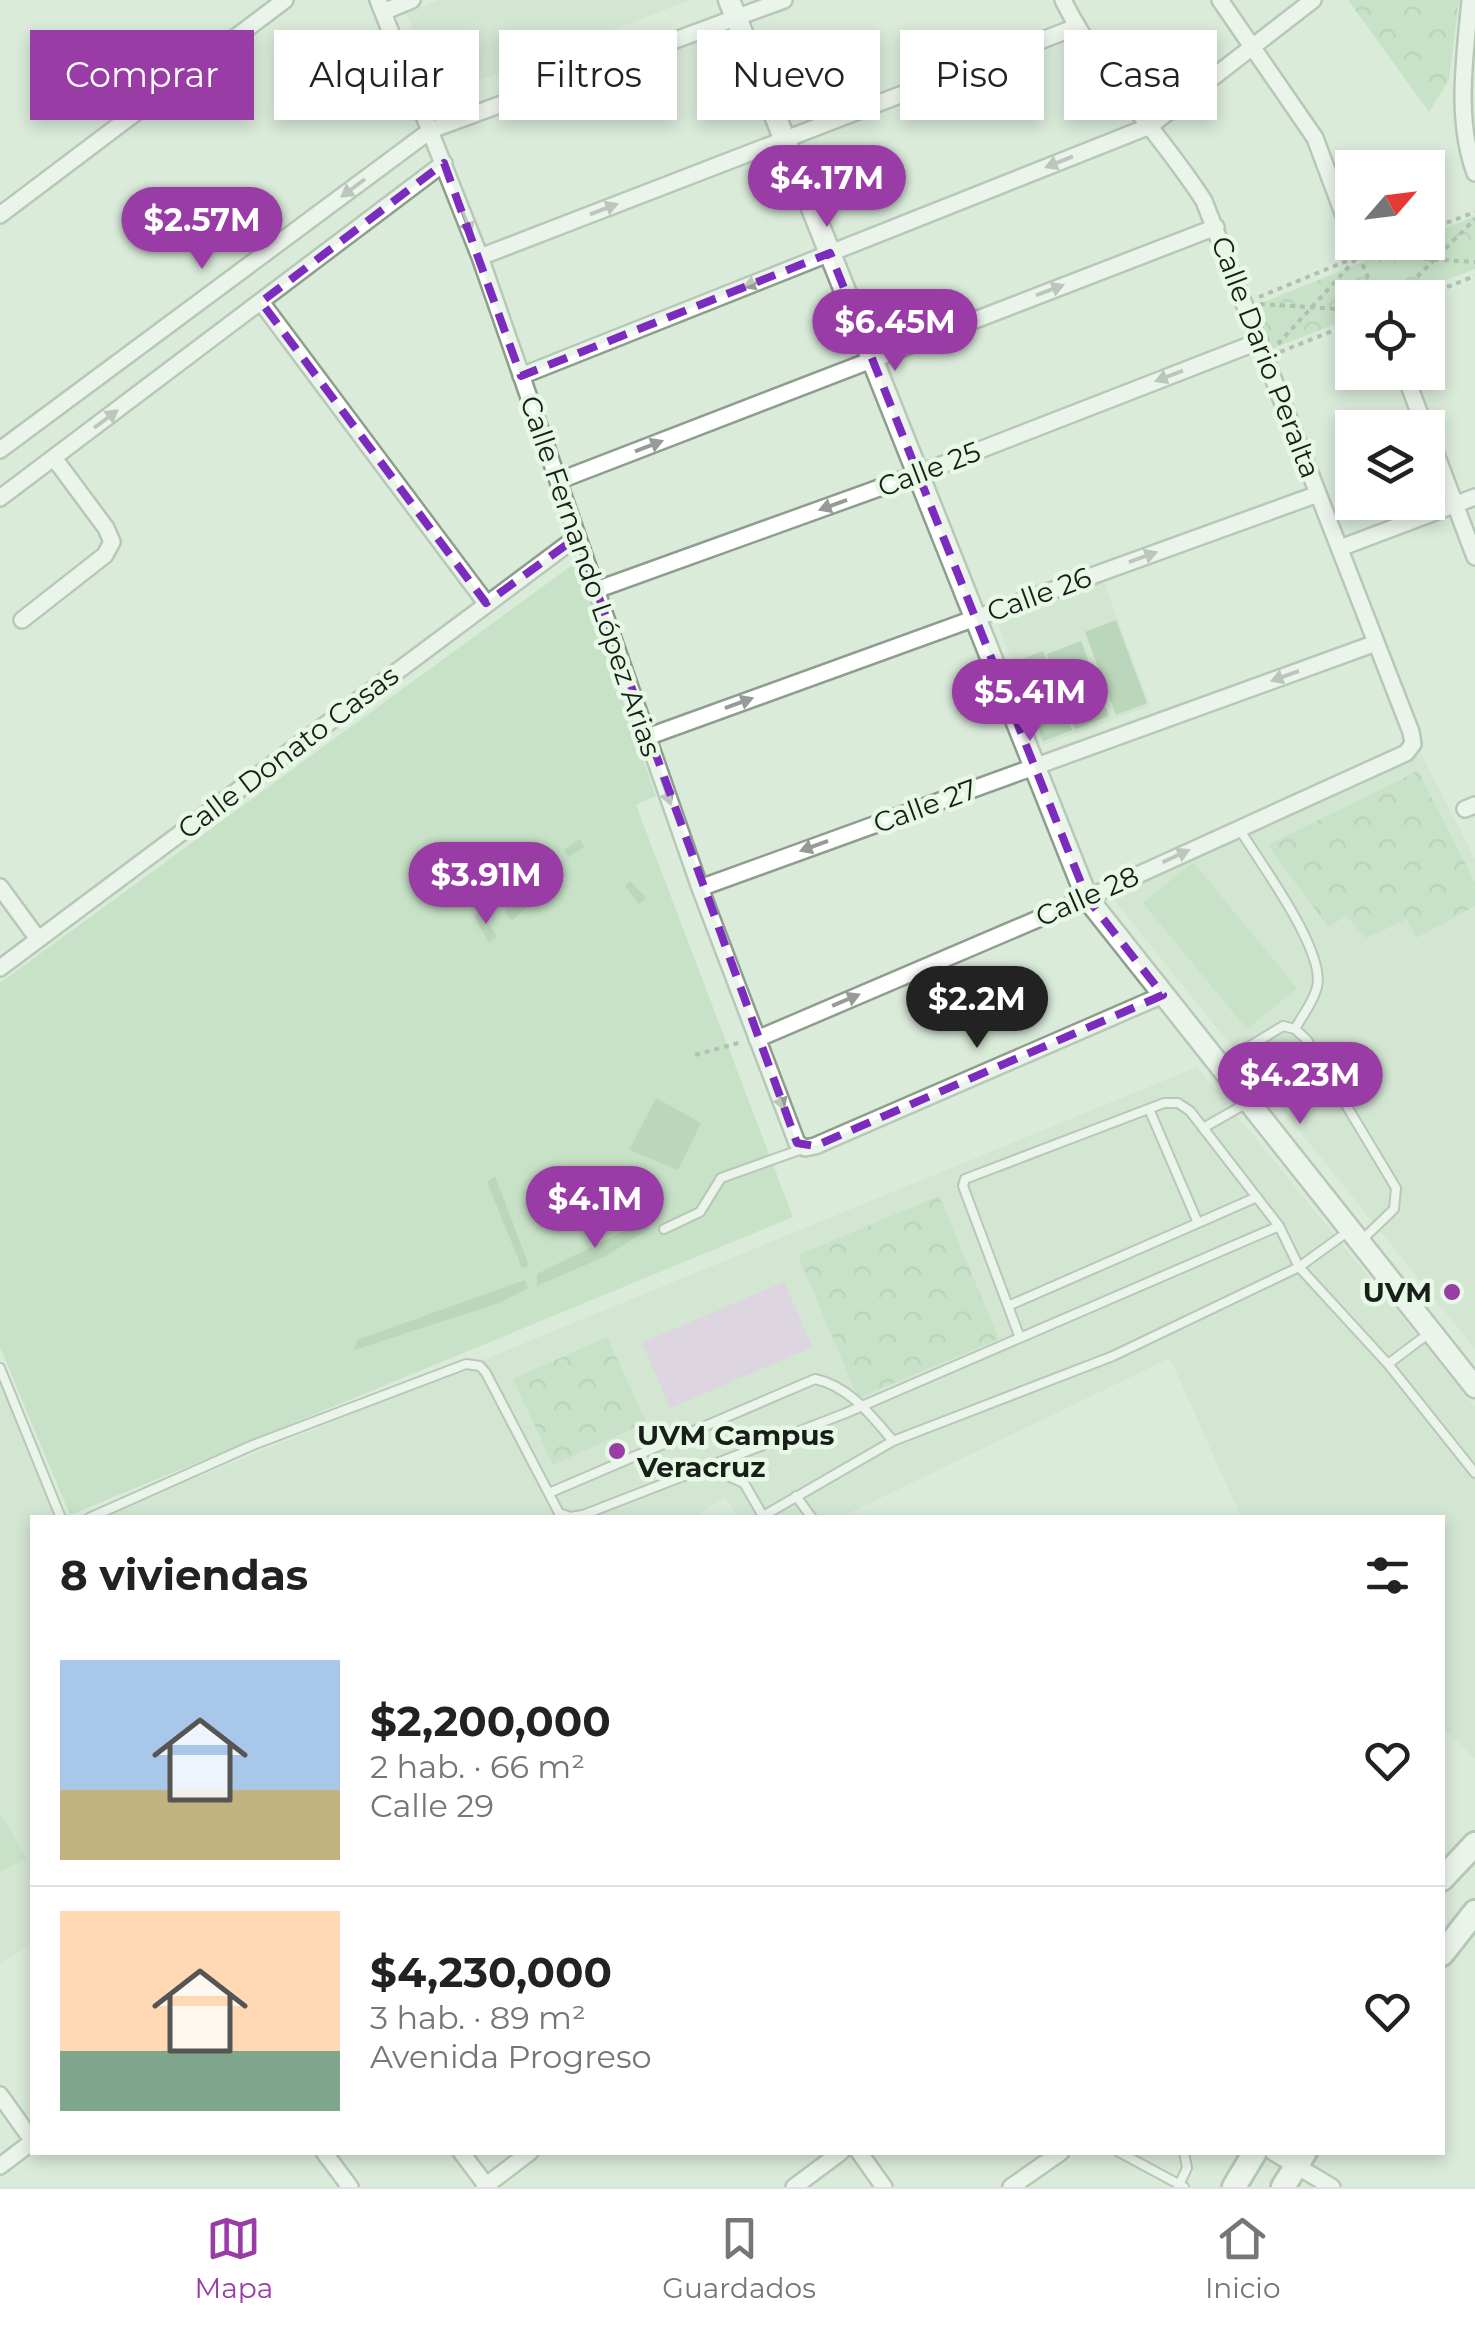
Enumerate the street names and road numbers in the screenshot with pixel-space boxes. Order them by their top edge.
street label: Calle Dario Peralta [1204,231,1328,483]
street label: Calle Fernando López Arias [513,391,669,761]
street label: Calle 25 [873,434,985,504]
street label: Calle 26 [982,559,1096,629]
street label: Calle Donato Casas [171,658,405,846]
street label: Calle 27 [869,772,981,840]
street label: Calle 28 [1030,858,1144,934]

